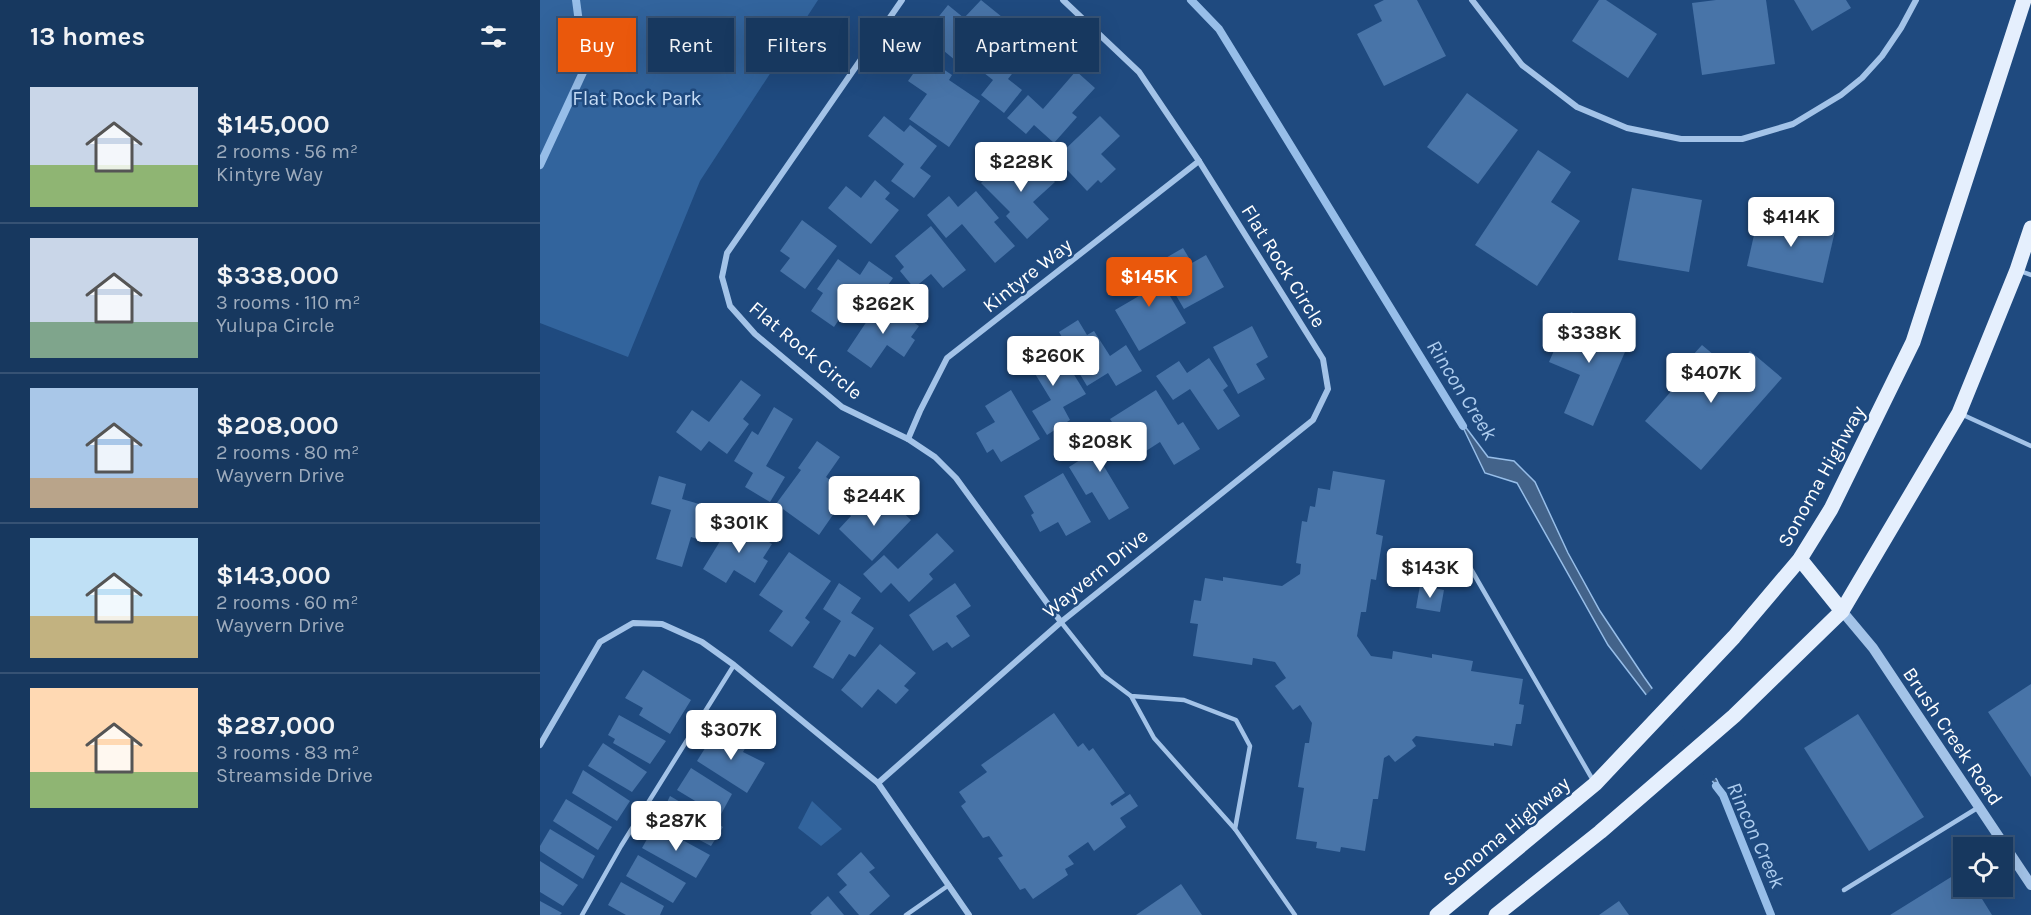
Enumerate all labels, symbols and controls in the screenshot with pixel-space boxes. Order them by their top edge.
chip: Buy [558,18,636,72]
chip: Rent [648,18,734,72]
chip: Filters [746,18,848,72]
chip: New [860,18,943,72]
chip: Apartment [955,18,1099,72]
icon: filters [477,20,510,53]
text: 13 homes [30,21,145,52]
park label: Flat Rock Park [572,87,702,110]
text: $145,000 [216,109,330,140]
icon: home [78,111,150,183]
text: 2 rooms · 56 m² [216,140,358,163]
pin: $228K [979,142,1063,193]
text: $228K [989,150,1053,173]
text: Kintyre Way [216,163,323,186]
pin: $414K [1749,197,1833,248]
street label: Flat Rock Circle [1237,201,1331,332]
text: $414K [1762,205,1820,228]
street label: Kintyre Way [978,233,1076,317]
pin: $145K [1107,257,1191,308]
text: $338,000 [216,260,339,291]
icon: home [78,262,150,334]
text: $145K [1120,265,1178,288]
pin: $262K [841,284,925,335]
text: 3 rooms · 110 m² [216,291,361,314]
text: $262K [851,292,915,315]
street label: Flat Rock Circle [744,296,867,404]
pin: $338K [1547,313,1631,364]
text: Yulupa Circle [216,314,335,337]
text: $338K [1557,321,1621,344]
pin: $260K [1011,336,1095,387]
water label: Rincon Creek [1422,336,1502,445]
text: $260K [1021,344,1085,367]
pin: $407K [1669,353,1753,404]
text: $407K [1680,361,1742,384]
street label: Sonoma Highway [1773,402,1870,551]
text: $208,000 [216,410,339,441]
icon: home [78,412,150,484]
pin: $208K [1058,422,1142,473]
text: $208K [1068,430,1132,453]
text: 2 rooms · 80 m² [216,441,359,464]
text: Wayvern Drive [216,464,345,487]
pin: $244K [832,476,916,527]
text: $244K [843,484,905,507]
pin: $301K [697,503,781,554]
text: $301K [709,511,769,534]
street label: Wayvern Drive [1038,524,1153,623]
pin: $143K [1388,548,1472,599]
text: $143K [1401,556,1459,579]
text: $143,000 [216,560,331,591]
icon: home [78,562,150,634]
text: 2 rooms · 60 m² [216,591,359,614]
text: Wayvern Drive [216,614,345,637]
street label: Brush Creek Road [1898,663,2007,810]
text: $287,000 [216,710,335,741]
pin: $307K [689,710,773,761]
icon: home [78,712,150,784]
text: $307K [700,718,762,741]
text: 3 rooms · 83 m² [216,741,360,764]
text: Streamside Drive [216,764,373,787]
street label: Sonoma Highway [1438,772,1574,891]
water label: Rincon Creek [1722,778,1790,892]
pin: $287K [634,801,718,852]
text: $287K [645,809,707,832]
map controls [1953,837,2013,897]
button: locate [1953,837,2013,897]

